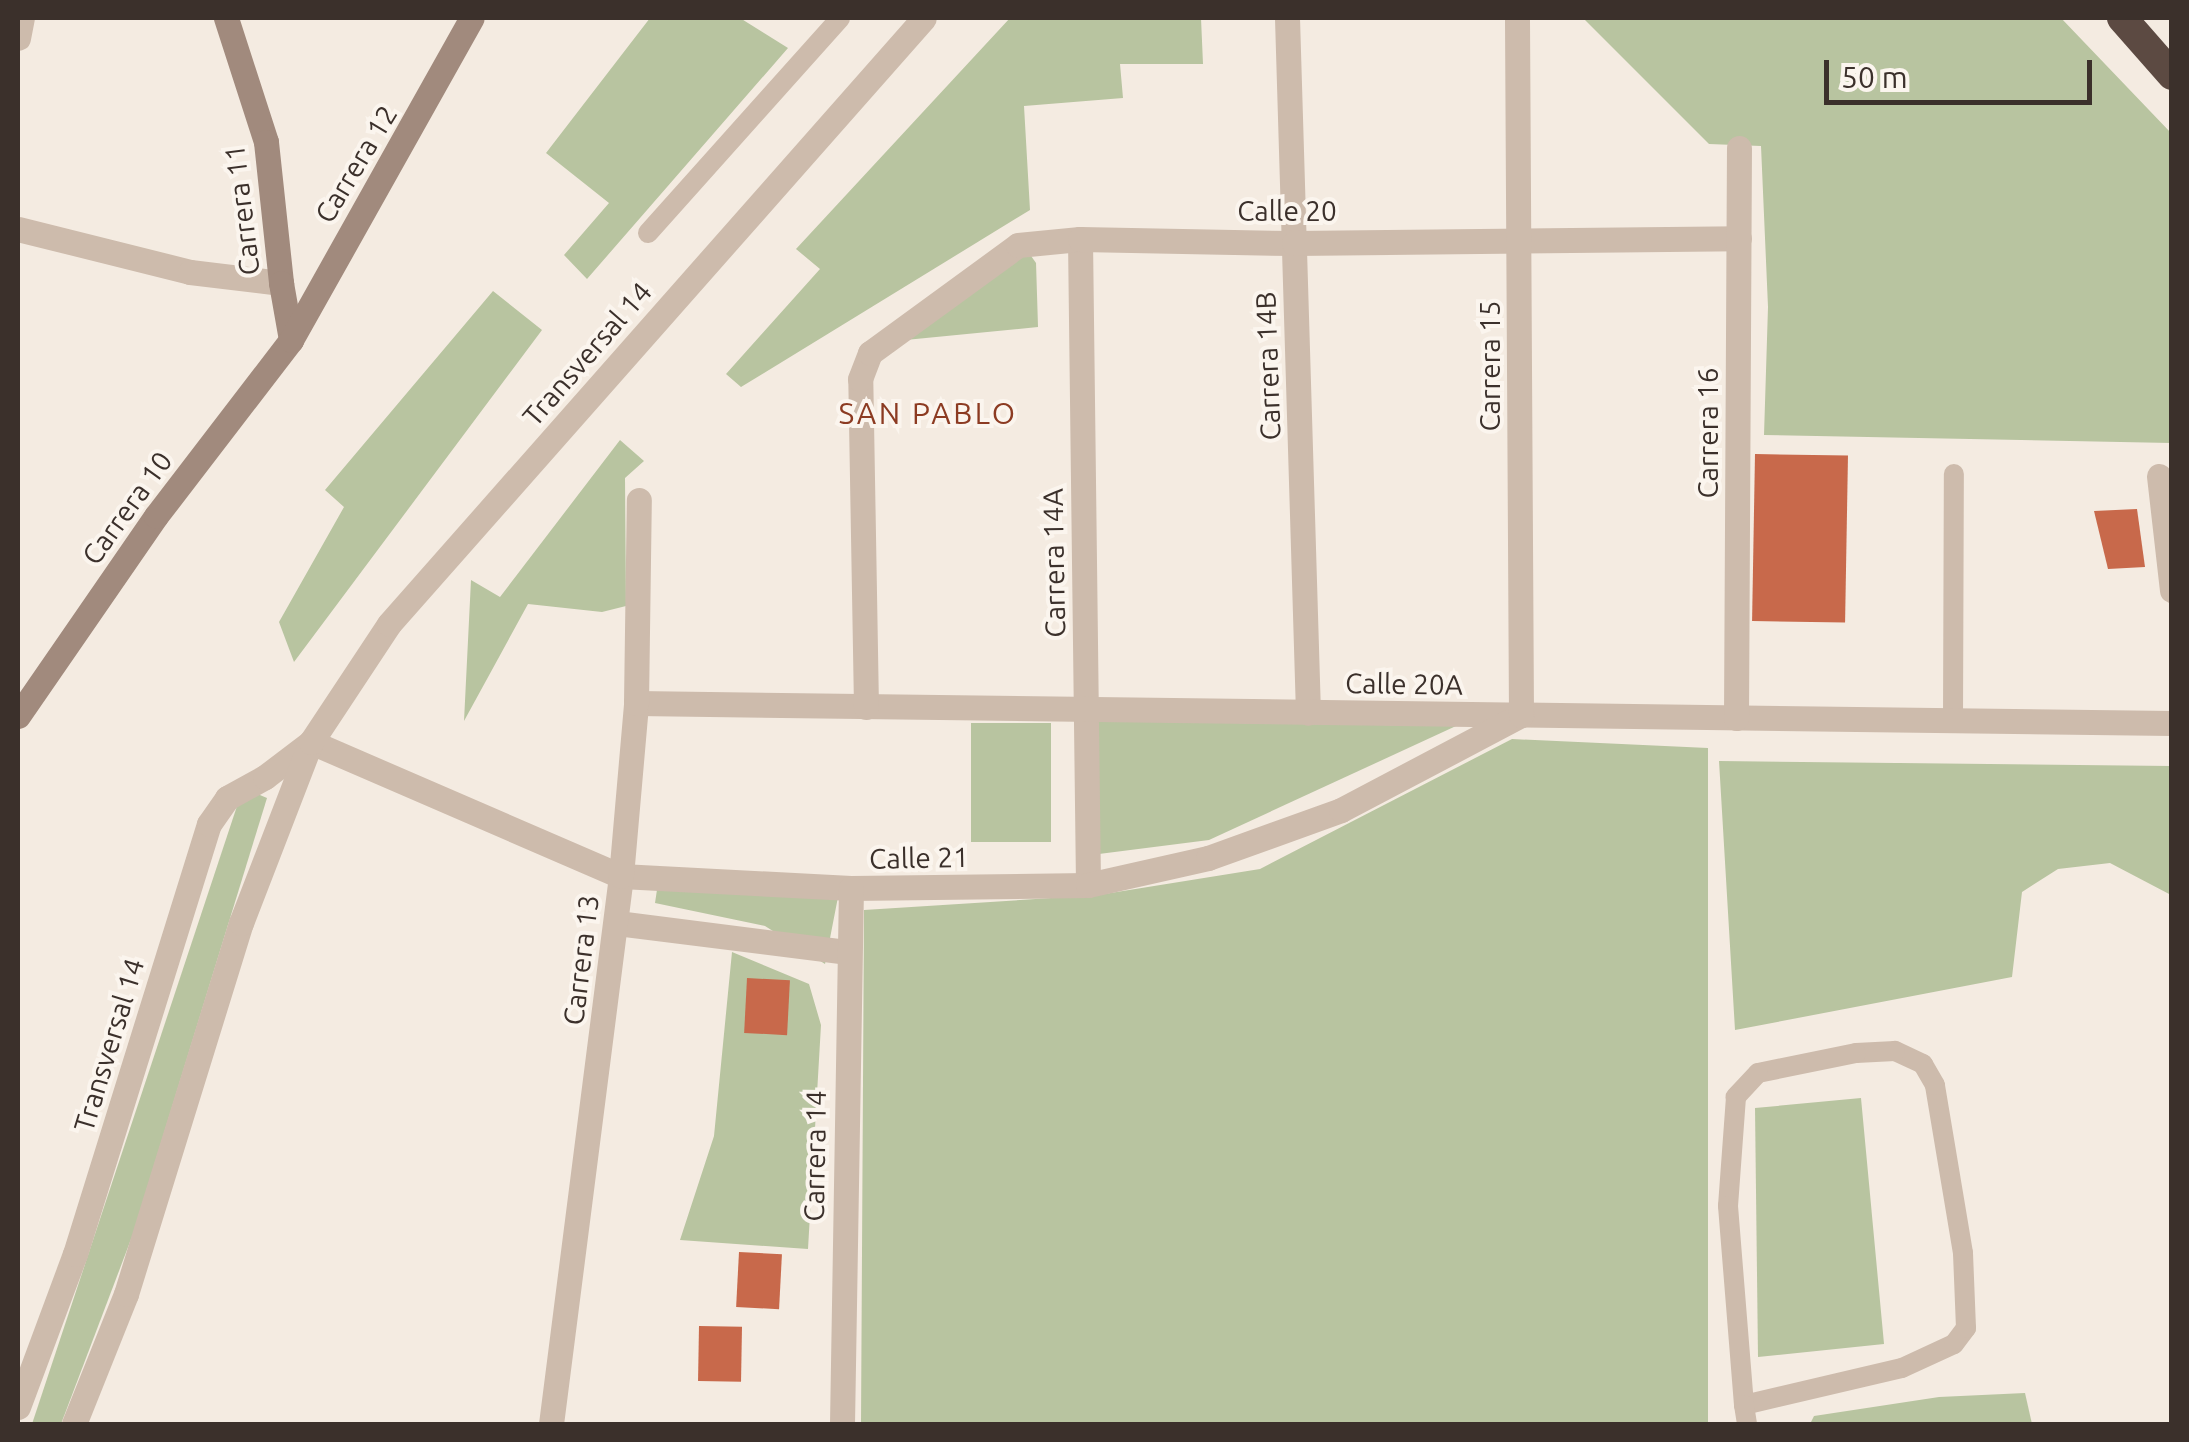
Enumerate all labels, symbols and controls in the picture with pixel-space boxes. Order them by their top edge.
scale bar [1829,40,2096,102]
text: 50 m [1841,60,1908,94]
street label: Carrera 12 [308,99,404,229]
street label: Carrera 11 [217,143,267,277]
street label: Calle 20 [1237,194,1337,228]
street label: Transversal 14 [516,275,658,433]
street label: Carrera 14B [1249,291,1287,441]
street label: Carrera 15 [1473,300,1507,432]
street label: Carrera 16 [1691,367,1725,499]
district label: SAN PABLO [839,395,1017,431]
street label: Carrera 10 [75,445,179,571]
street label: Carrera 14A [1036,488,1072,638]
street label: Calle 20A [1345,666,1463,702]
street label: Calle 21 [869,840,969,876]
street label: Carrera 13 [556,893,606,1027]
street label: Transversal 14 [67,954,151,1136]
street label: Carrera 14 [797,1090,833,1222]

